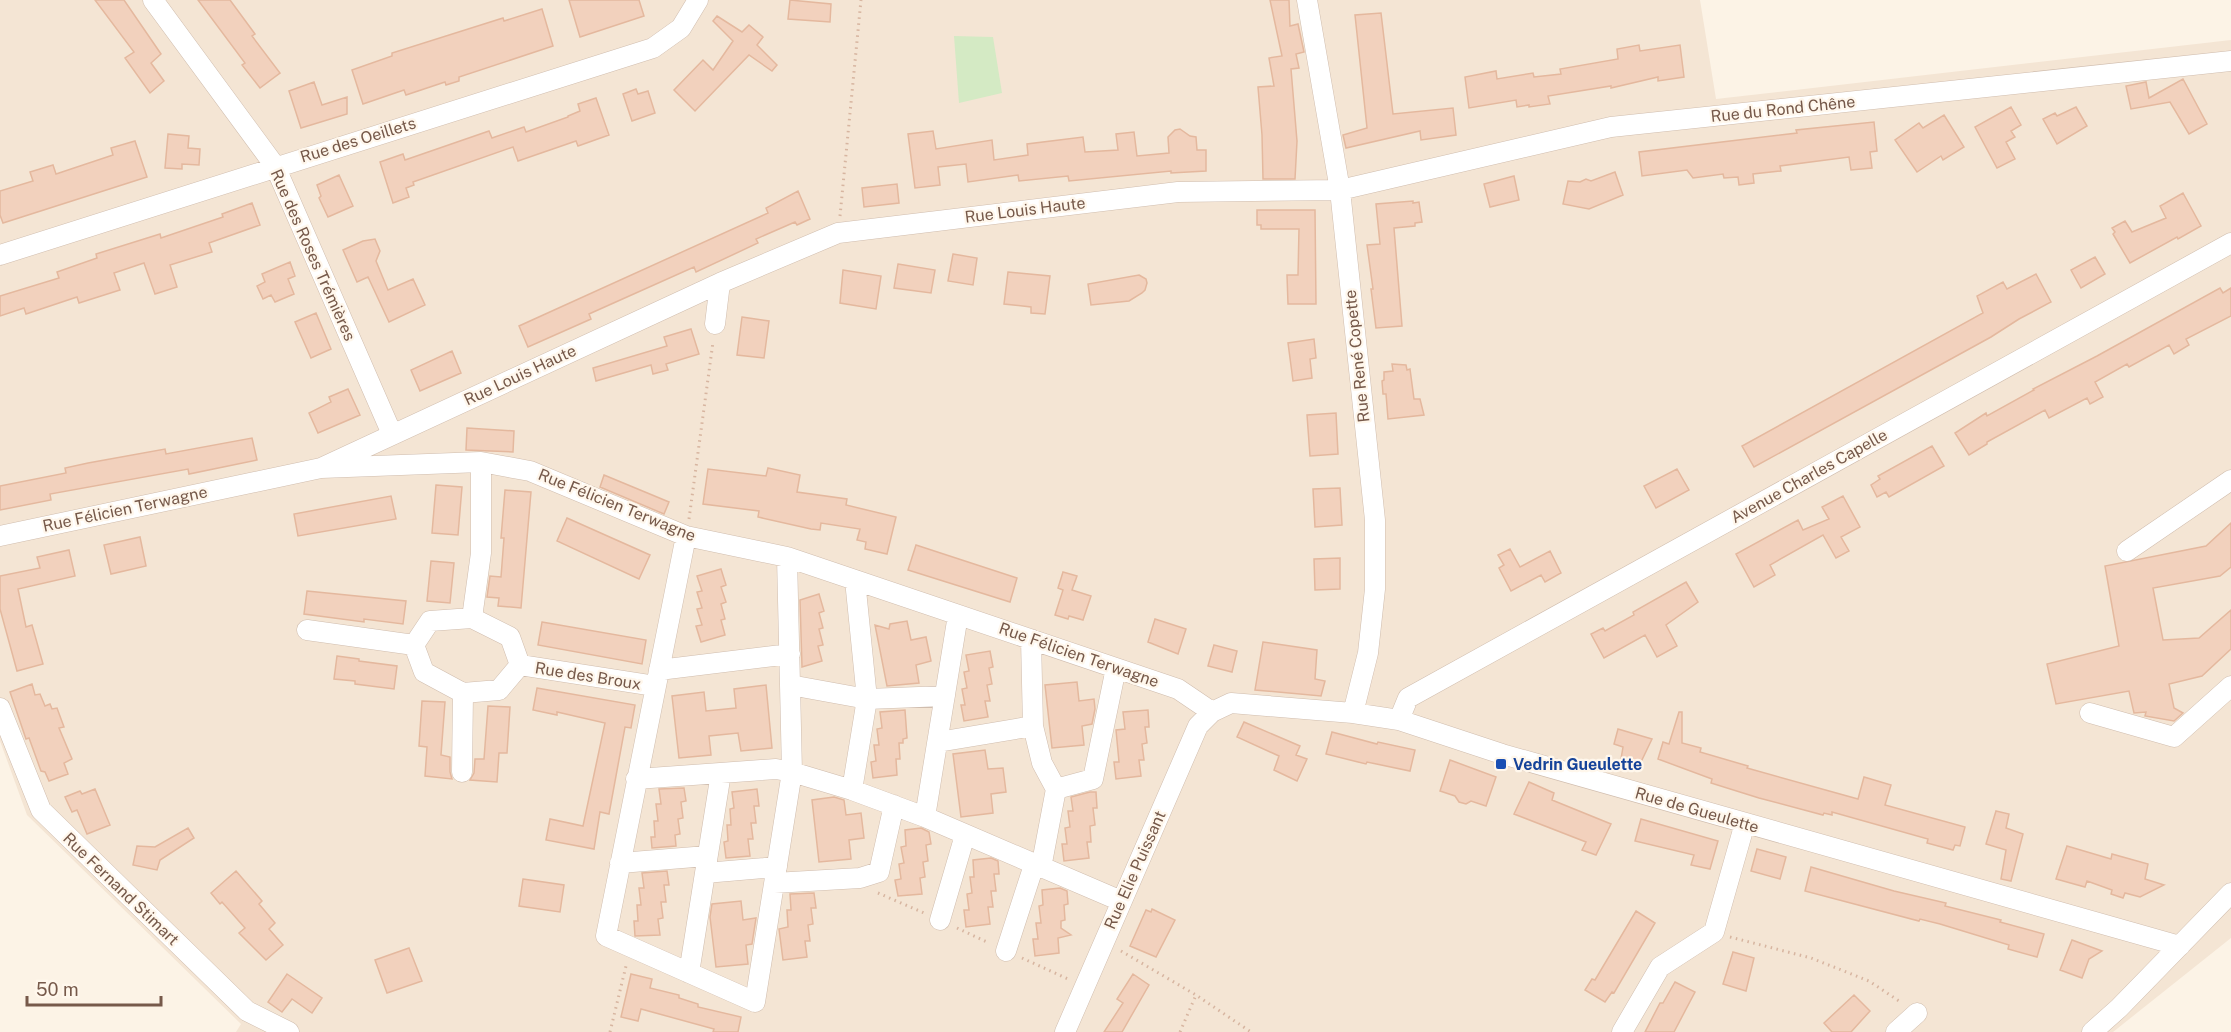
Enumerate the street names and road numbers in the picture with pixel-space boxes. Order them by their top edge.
street label: Rue du Rond Chêne [1710,92,1856,126]
street label: Rue des Oeillets [298,113,418,167]
street label: Rue des Roses Trémières [267,166,359,344]
street label: Rue Louis Haute [964,193,1086,227]
street label: Rue René Copette [1341,289,1373,423]
street label: Rue Louis Haute [461,341,579,409]
street label: Avenue Charles Capelle [1727,425,1891,527]
street label: Rue Félicien Terwagne [536,465,698,545]
street label: Rue Félicien Terwagne [41,482,209,536]
street label: Rue Félicien Terwagne [997,619,1161,691]
street label: Rue des Broux [534,658,642,694]
street label: Rue de Gueulette [1633,783,1761,837]
street label: Rue Elie Puissant [1100,808,1170,932]
street label: Rue Fernand Stimart [59,829,183,949]

